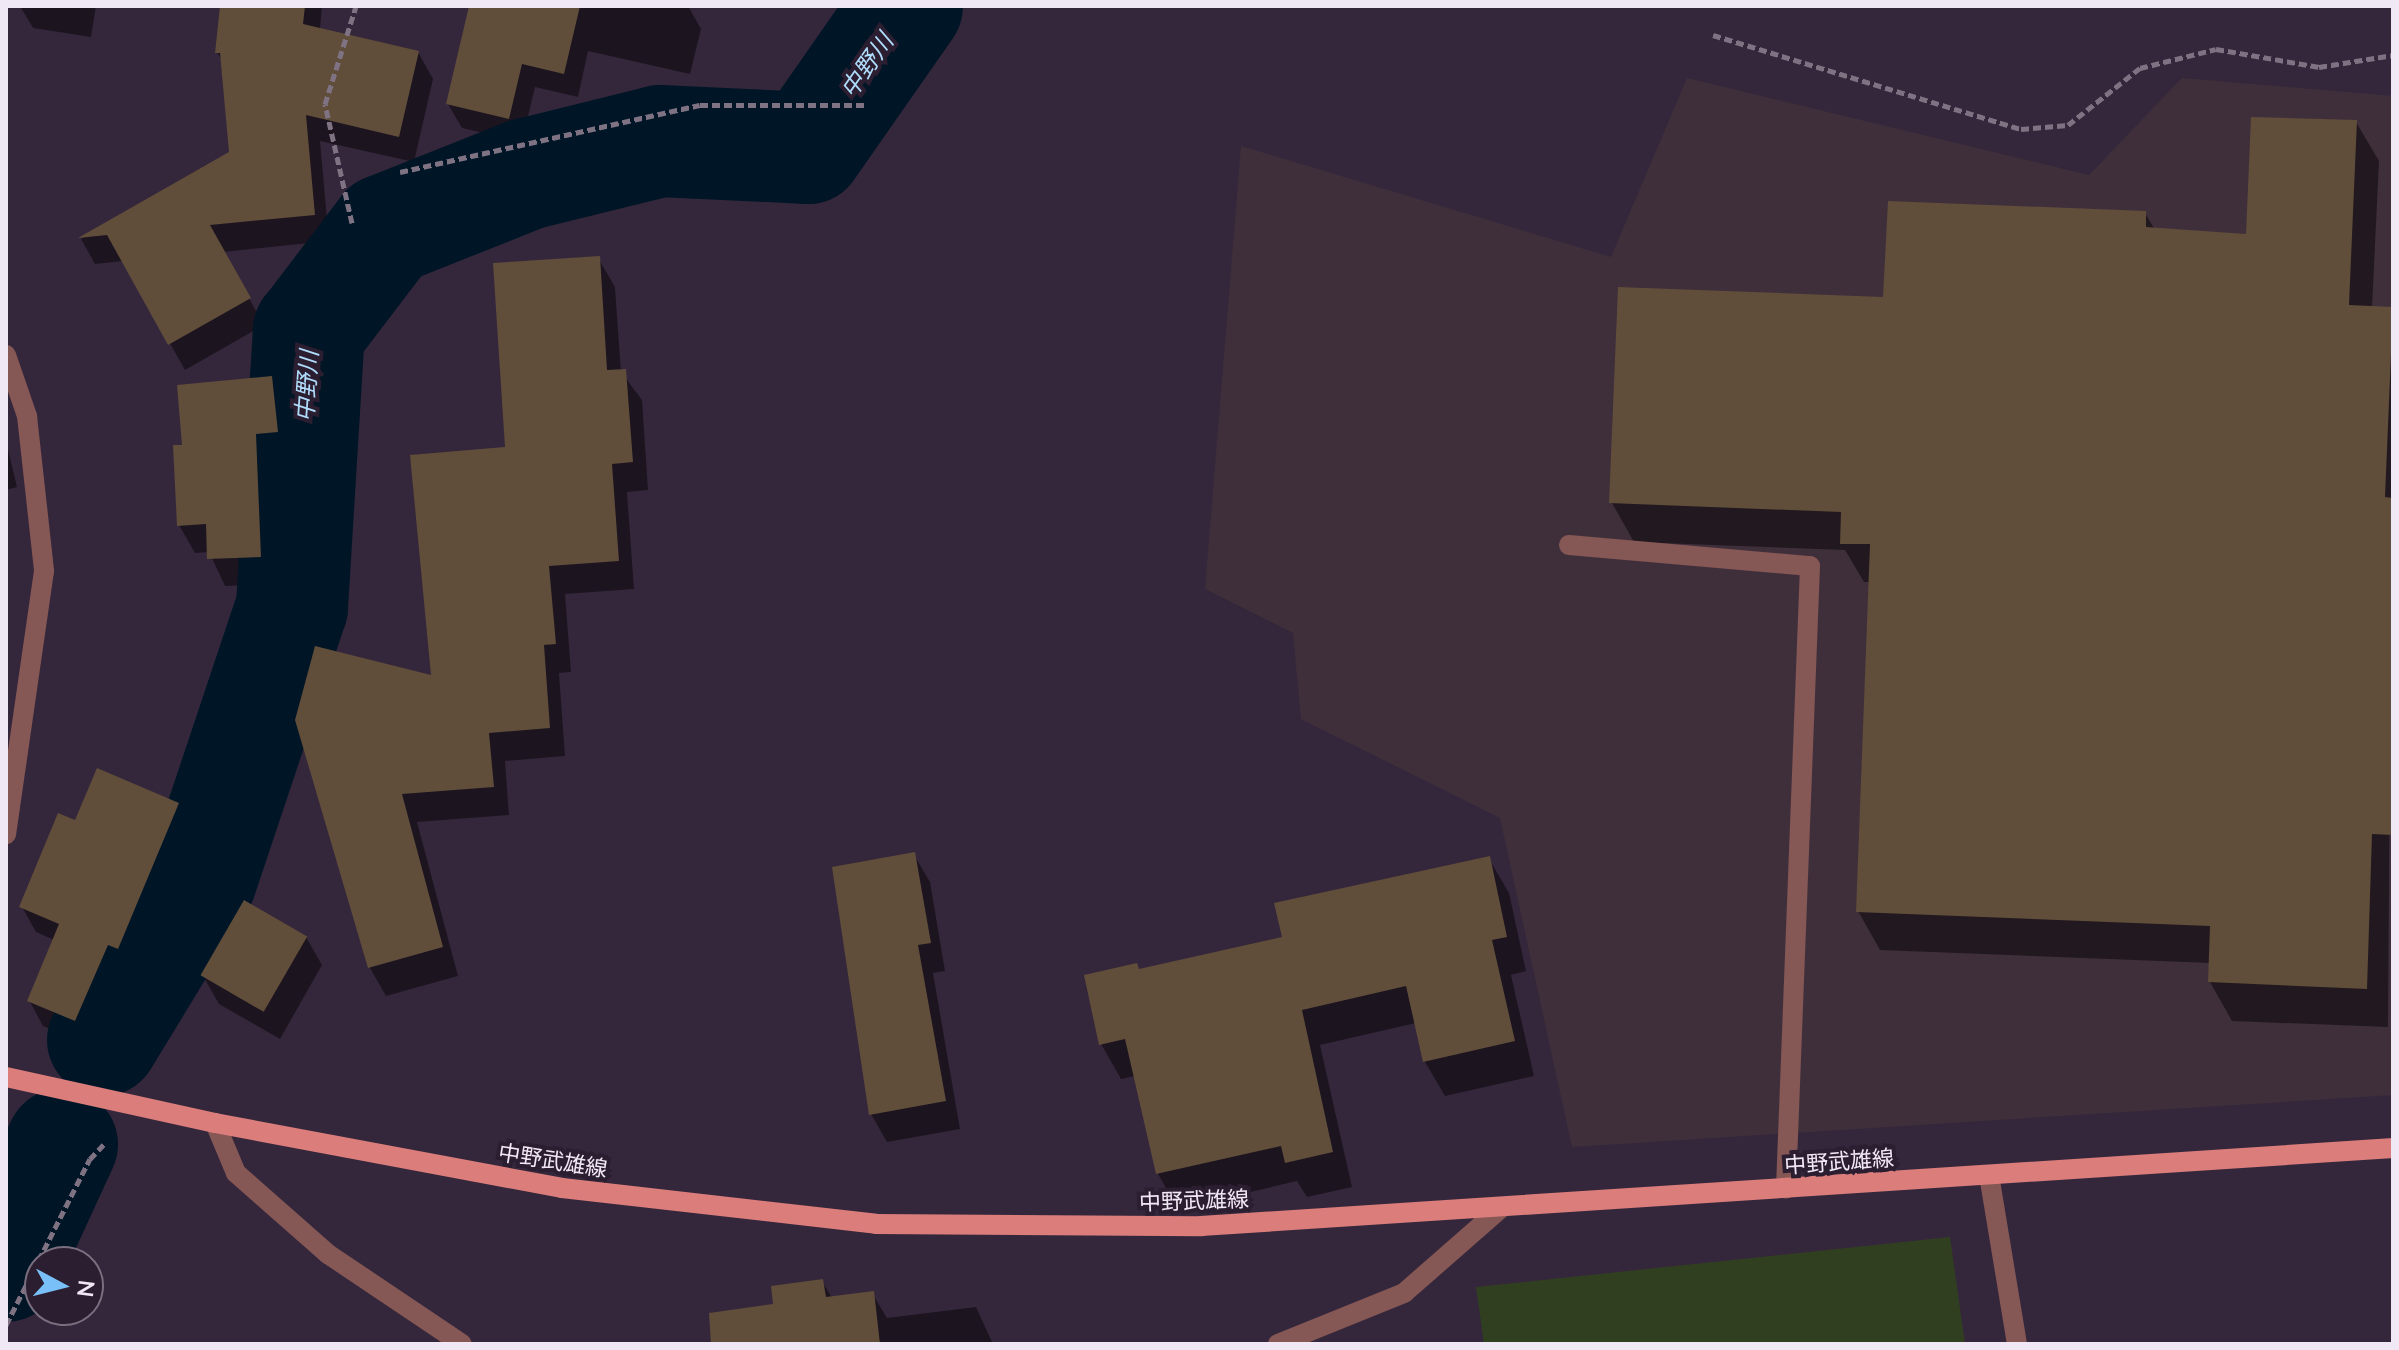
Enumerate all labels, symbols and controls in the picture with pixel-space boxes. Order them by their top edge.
water label: 中野川 [834,27,898,103]
water label: 中野川 [289,349,323,423]
street label: 中野武雄線 [497,1138,609,1182]
street label: 中野武雄線 [1783,1144,1895,1178]
street label: 中野武雄線 [1139,1185,1249,1215]
north arrow [24,1246,104,1326]
text: N [72,1279,101,1299]

